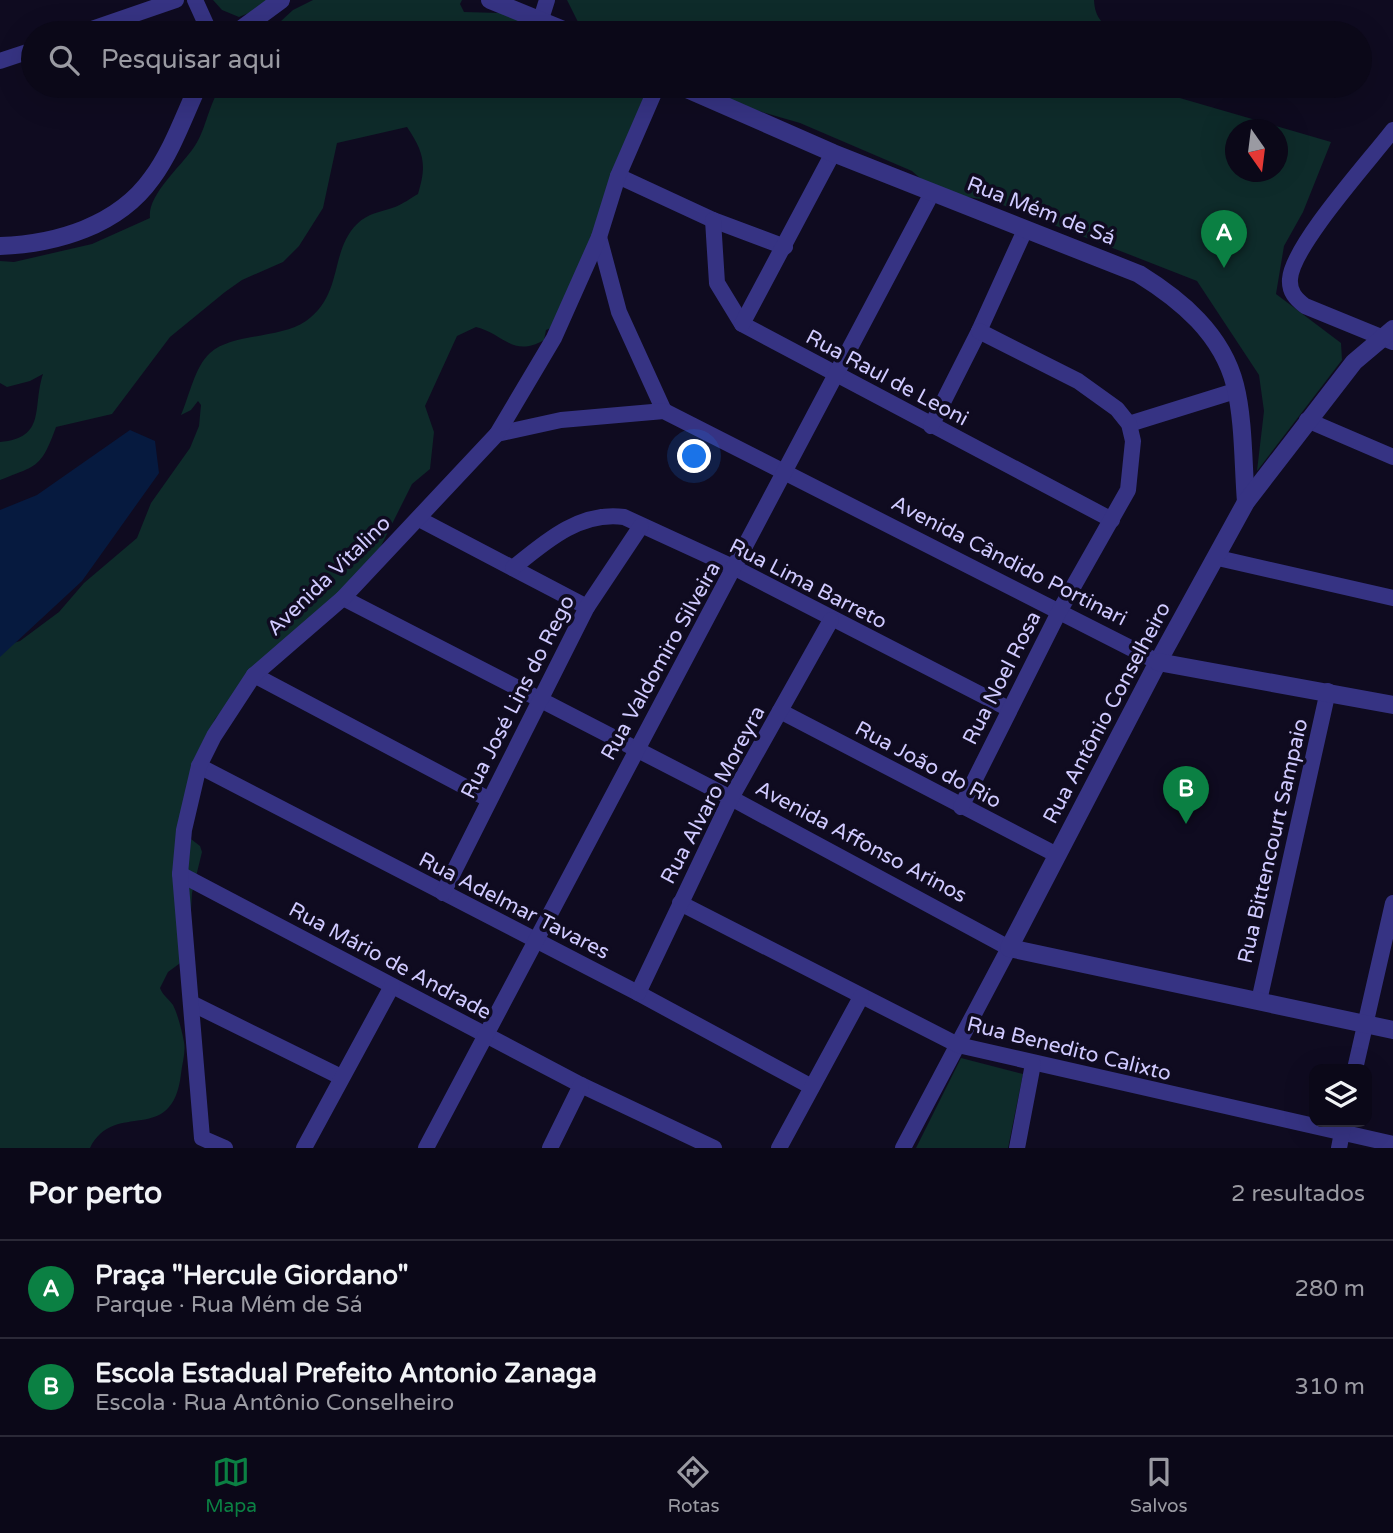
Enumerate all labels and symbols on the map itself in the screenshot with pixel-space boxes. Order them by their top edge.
north arrow [1225,119,1288,182]
street label: Rua Mém de Sá [963,171,1119,251]
pin: A [1201,210,1247,268]
street label: Rua Raul de Leoni [801,325,973,431]
your location [677,439,711,473]
street label: Avenida Cândido Portinari [887,491,1131,631]
street label: Avenida Vitalino [262,511,396,641]
street label: Rua Lima Barreto [725,533,891,635]
street label: Rua Valdomiro Silveira [596,557,726,765]
street label: Rua José Lins do Rego [456,591,580,803]
street label: Rua Antônio Conselheiro [1038,598,1176,828]
street label: Rua Noel Rosa [958,607,1046,749]
street label: Rua Alvaro Moreyra [656,702,770,888]
street label: Rua João do Rio [851,716,1005,814]
street label: Rua Bittencourt Sampaio [1233,716,1313,966]
pin: B [1163,766,1209,824]
street label: Avenida Affonso Arinos [751,776,971,908]
street label: Rua Adelmar Tavares [415,847,613,965]
street label: Rua Mário de Andrade [284,897,496,1025]
street label: Rua Benedito Calixto [964,1012,1174,1086]

